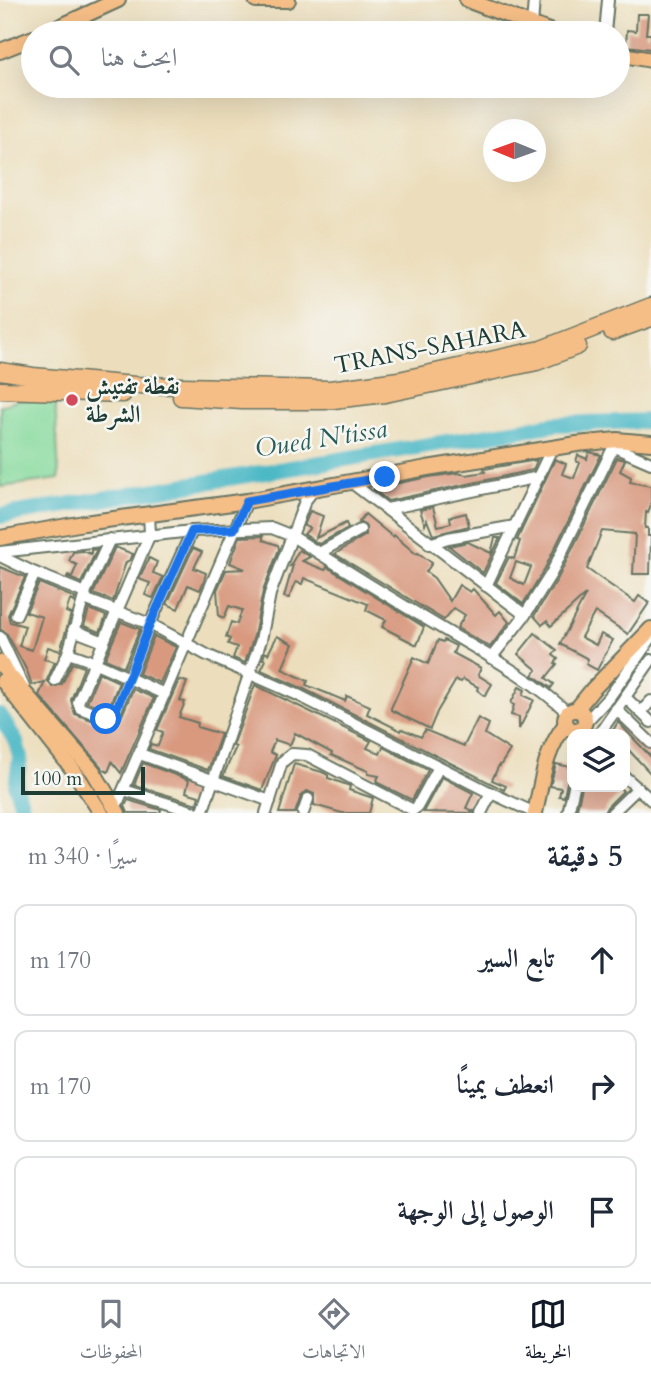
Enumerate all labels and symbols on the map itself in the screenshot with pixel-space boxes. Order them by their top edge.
north arrow [483,119,546,182]
street label: TRANS-SAHARA [332,313,530,382]
place label: نقطة تفتيش الشرطة [86,370,180,431]
marker: نقطة تفتيش الشرطة [64,392,80,408]
water label: Oued N'tissa [253,411,390,466]
route end [369,461,400,492]
route start [90,703,121,734]
scale bar [21,764,145,796]

